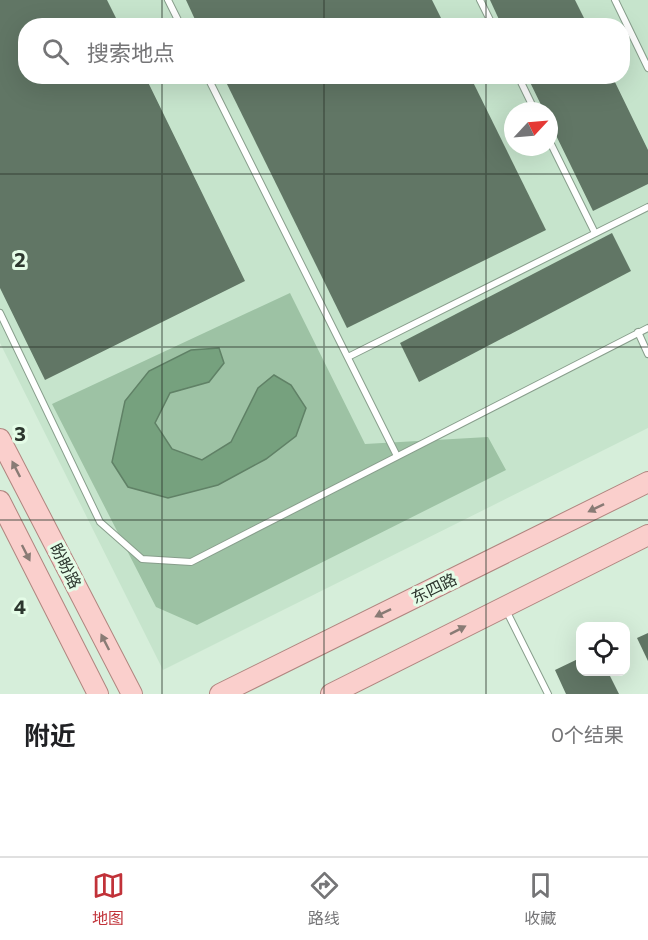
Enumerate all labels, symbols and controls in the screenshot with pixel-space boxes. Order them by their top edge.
search box [18,18,630,84]
icon: search [39,35,72,68]
text: 搜索地点 [87,39,175,66]
north arrow [504,102,558,156]
text: 2 [14,247,26,271]
text: 3 [14,421,26,445]
one-way arrow [11,460,21,478]
one-way arrow [587,504,604,513]
street label: 盼盼路 [47,540,86,591]
one-way arrow [22,545,31,562]
street label: 东四路 [408,568,460,607]
text: 4 [14,594,26,618]
one-way arrow [375,609,392,618]
map controls [576,622,630,676]
button: locate [576,622,630,676]
one-way arrow [450,625,467,635]
one-way arrow [100,633,110,650]
text: 附近 [24,719,76,750]
text: 0个结果 [551,722,624,746]
tab: 地图 [92,869,125,929]
tab: 路线 [308,869,341,929]
tab: 收藏 [524,869,557,929]

